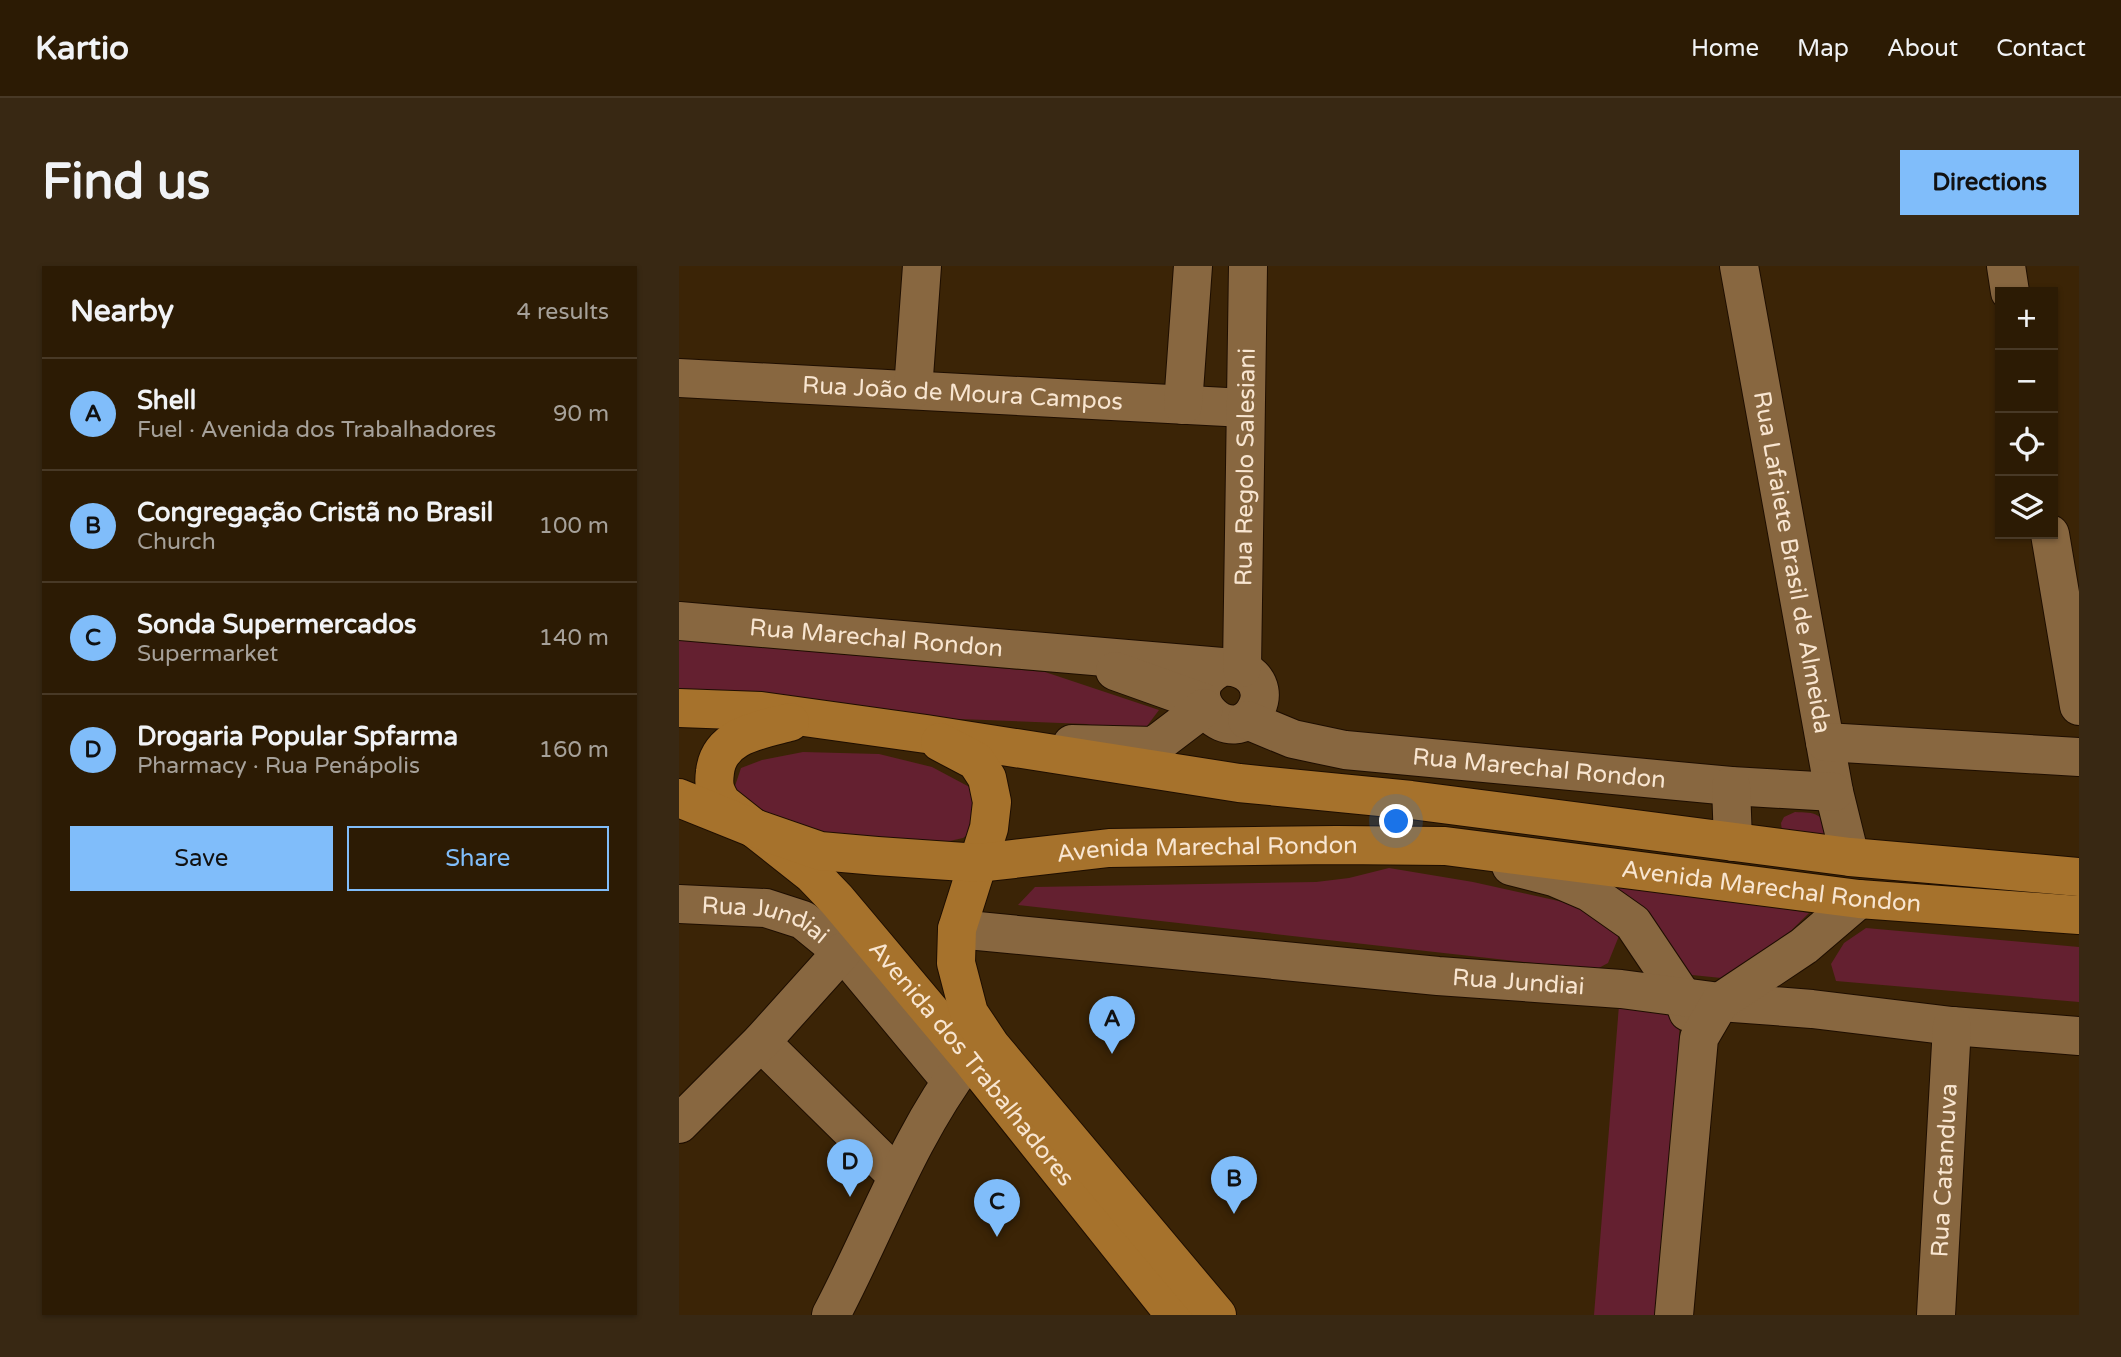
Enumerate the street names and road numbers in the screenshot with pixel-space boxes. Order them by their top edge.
street label: Rua Regolo Salesiani [1229,348,1262,586]
street label: Rua João de Moura Campos [801,371,1124,417]
street label: Rua Lafaiete Brasil de Almeida [1747,389,1837,736]
street label: Rua Marechal Rondon [748,613,1004,663]
street label: Rua Marechal Rondon [1411,742,1667,795]
street label: Avenida Marechal Rondon [1055,831,1358,869]
street label: Avenida Marechal Rondon [1620,855,1922,918]
street label: Rua Jundiai [701,891,835,950]
street label: Avenida dos Trabalhadores [862,935,1080,1192]
street label: Rua Jundiai [1451,963,1586,1001]
street label: Rua Catanduva [1925,1082,1964,1258]

